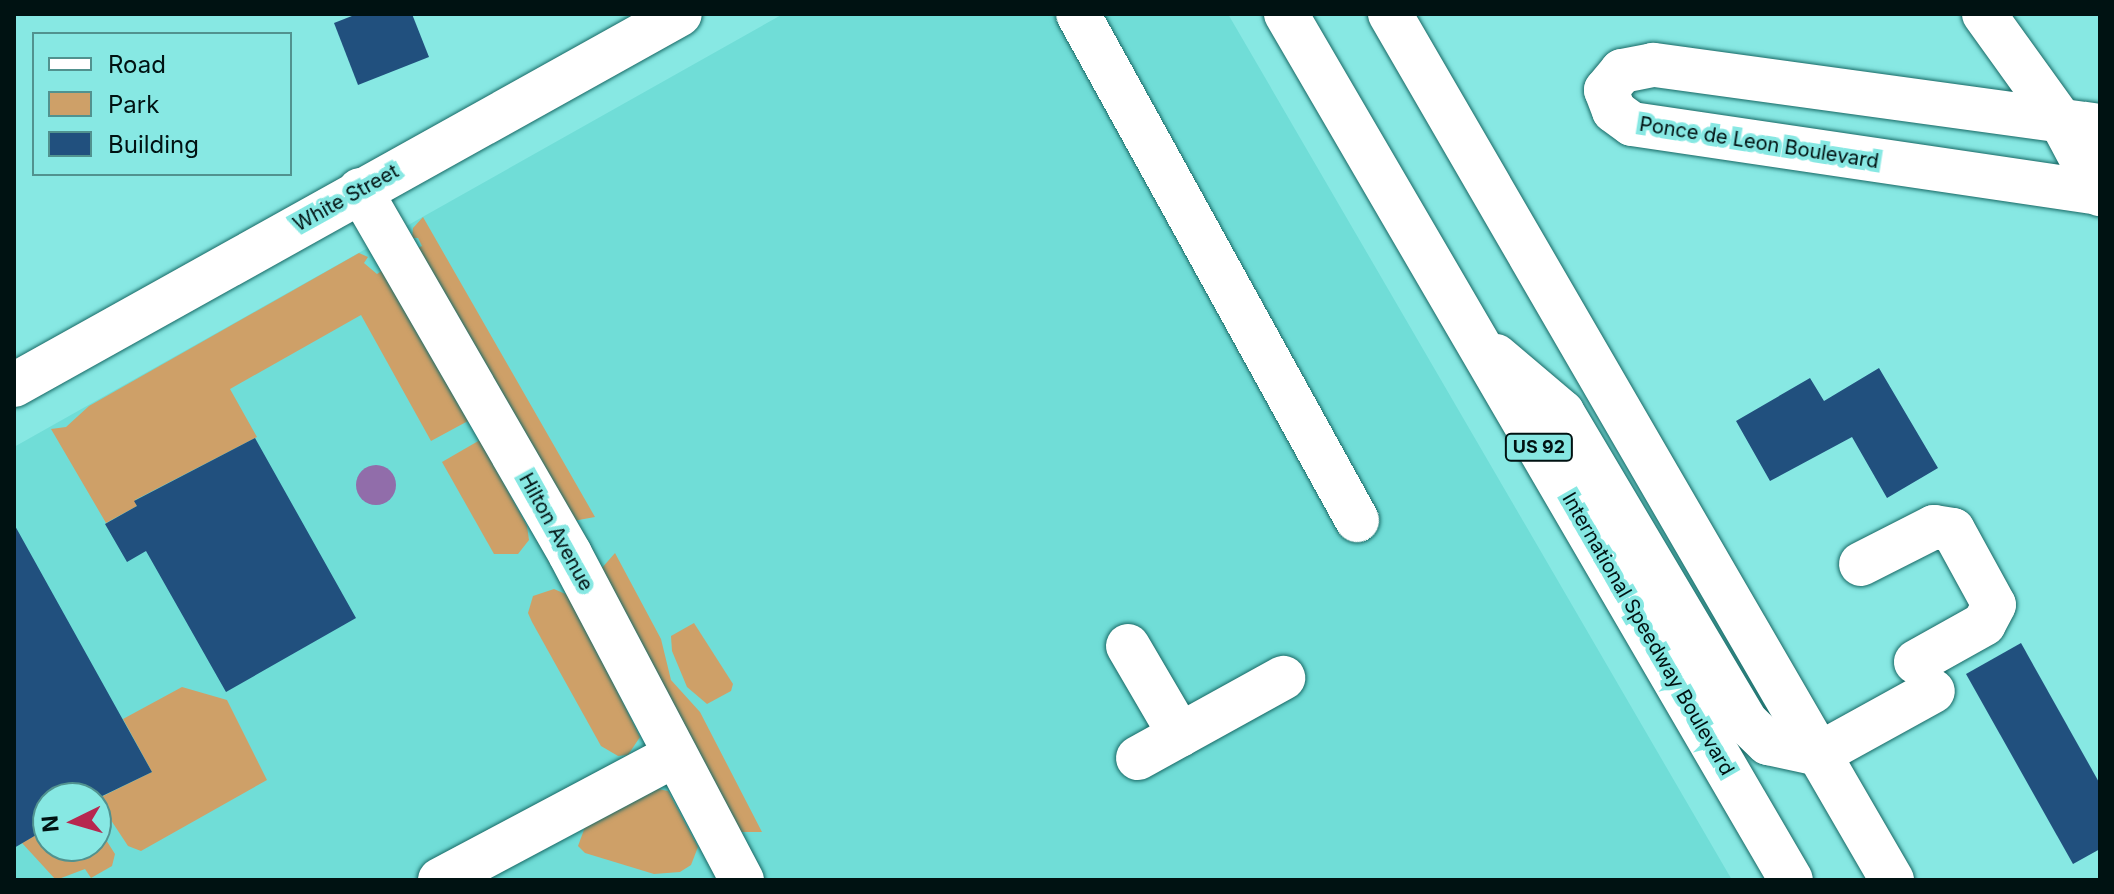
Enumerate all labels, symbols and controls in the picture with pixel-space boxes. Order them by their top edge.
legend [32,32,292,176]
text: Road [108,50,166,79]
text: Park [108,90,159,119]
street label: Ponce de Leon Boulevard [1638,112,1880,174]
text: Building [108,130,199,159]
street label: White Street [289,159,403,237]
road number: US 92 [1503,433,1575,461]
street label: Hilton Avenue [514,469,598,595]
street label: International Speedway Boulevard [1557,488,1739,780]
north arrow [32,782,112,862]
text: N [36,814,64,833]

